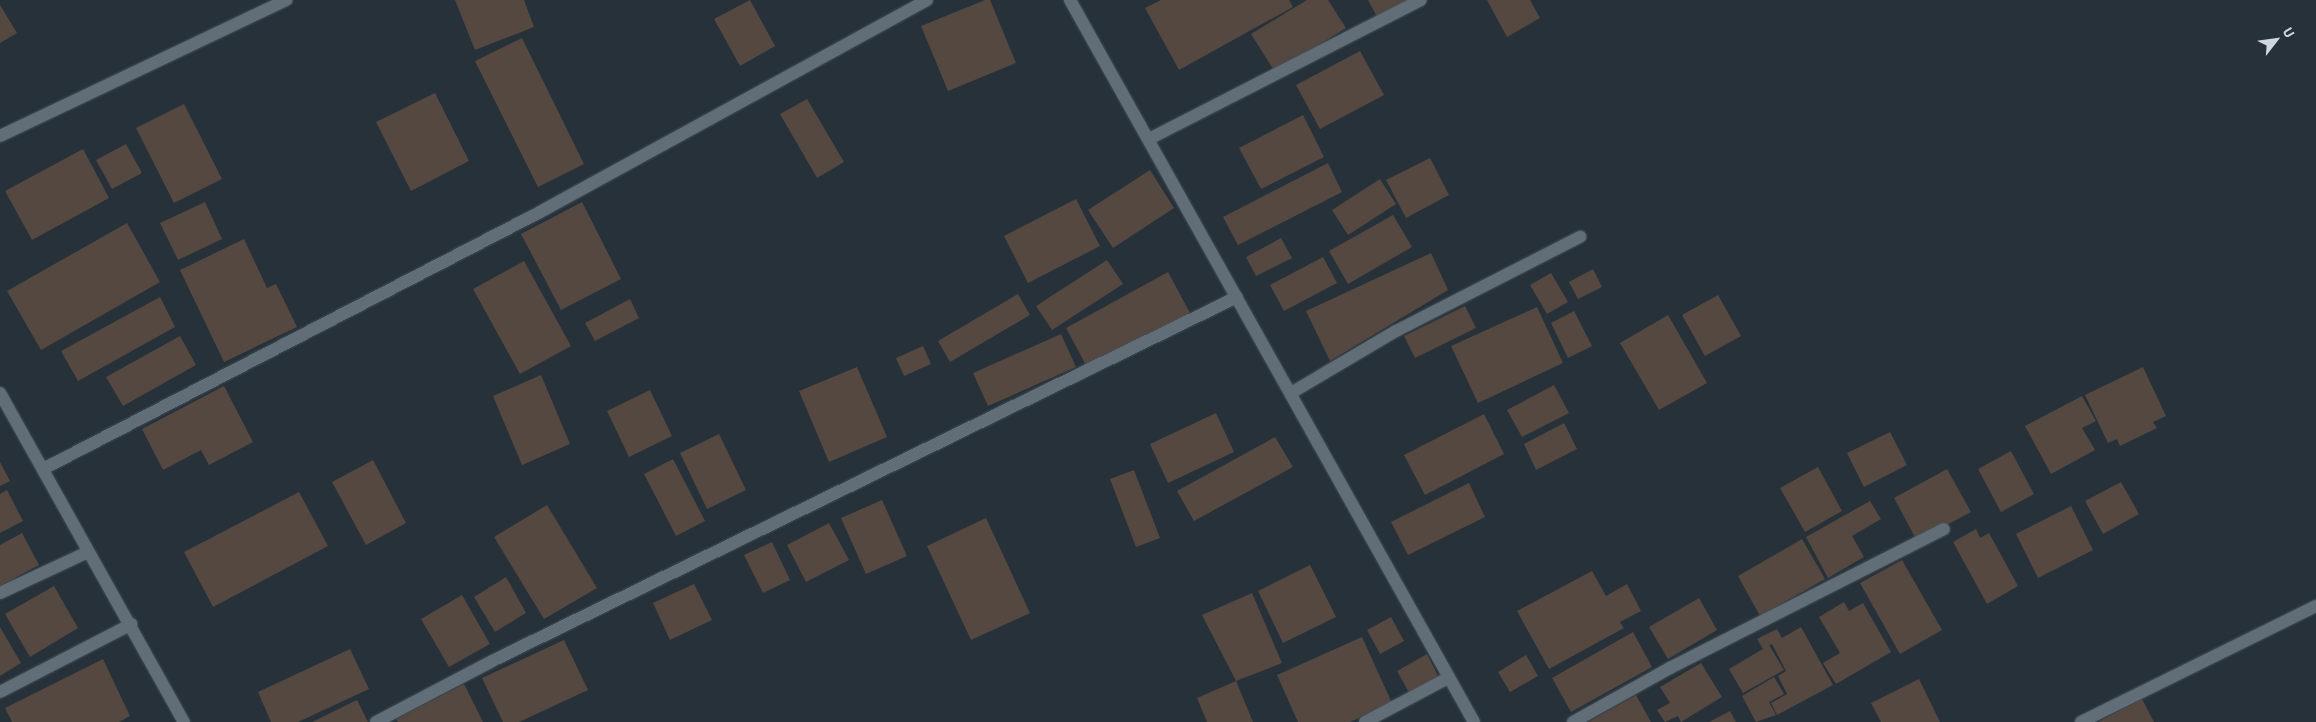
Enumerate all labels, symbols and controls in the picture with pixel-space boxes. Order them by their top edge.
north arrow [2251,15,2301,65]
text: U [2278,23,2301,41]

